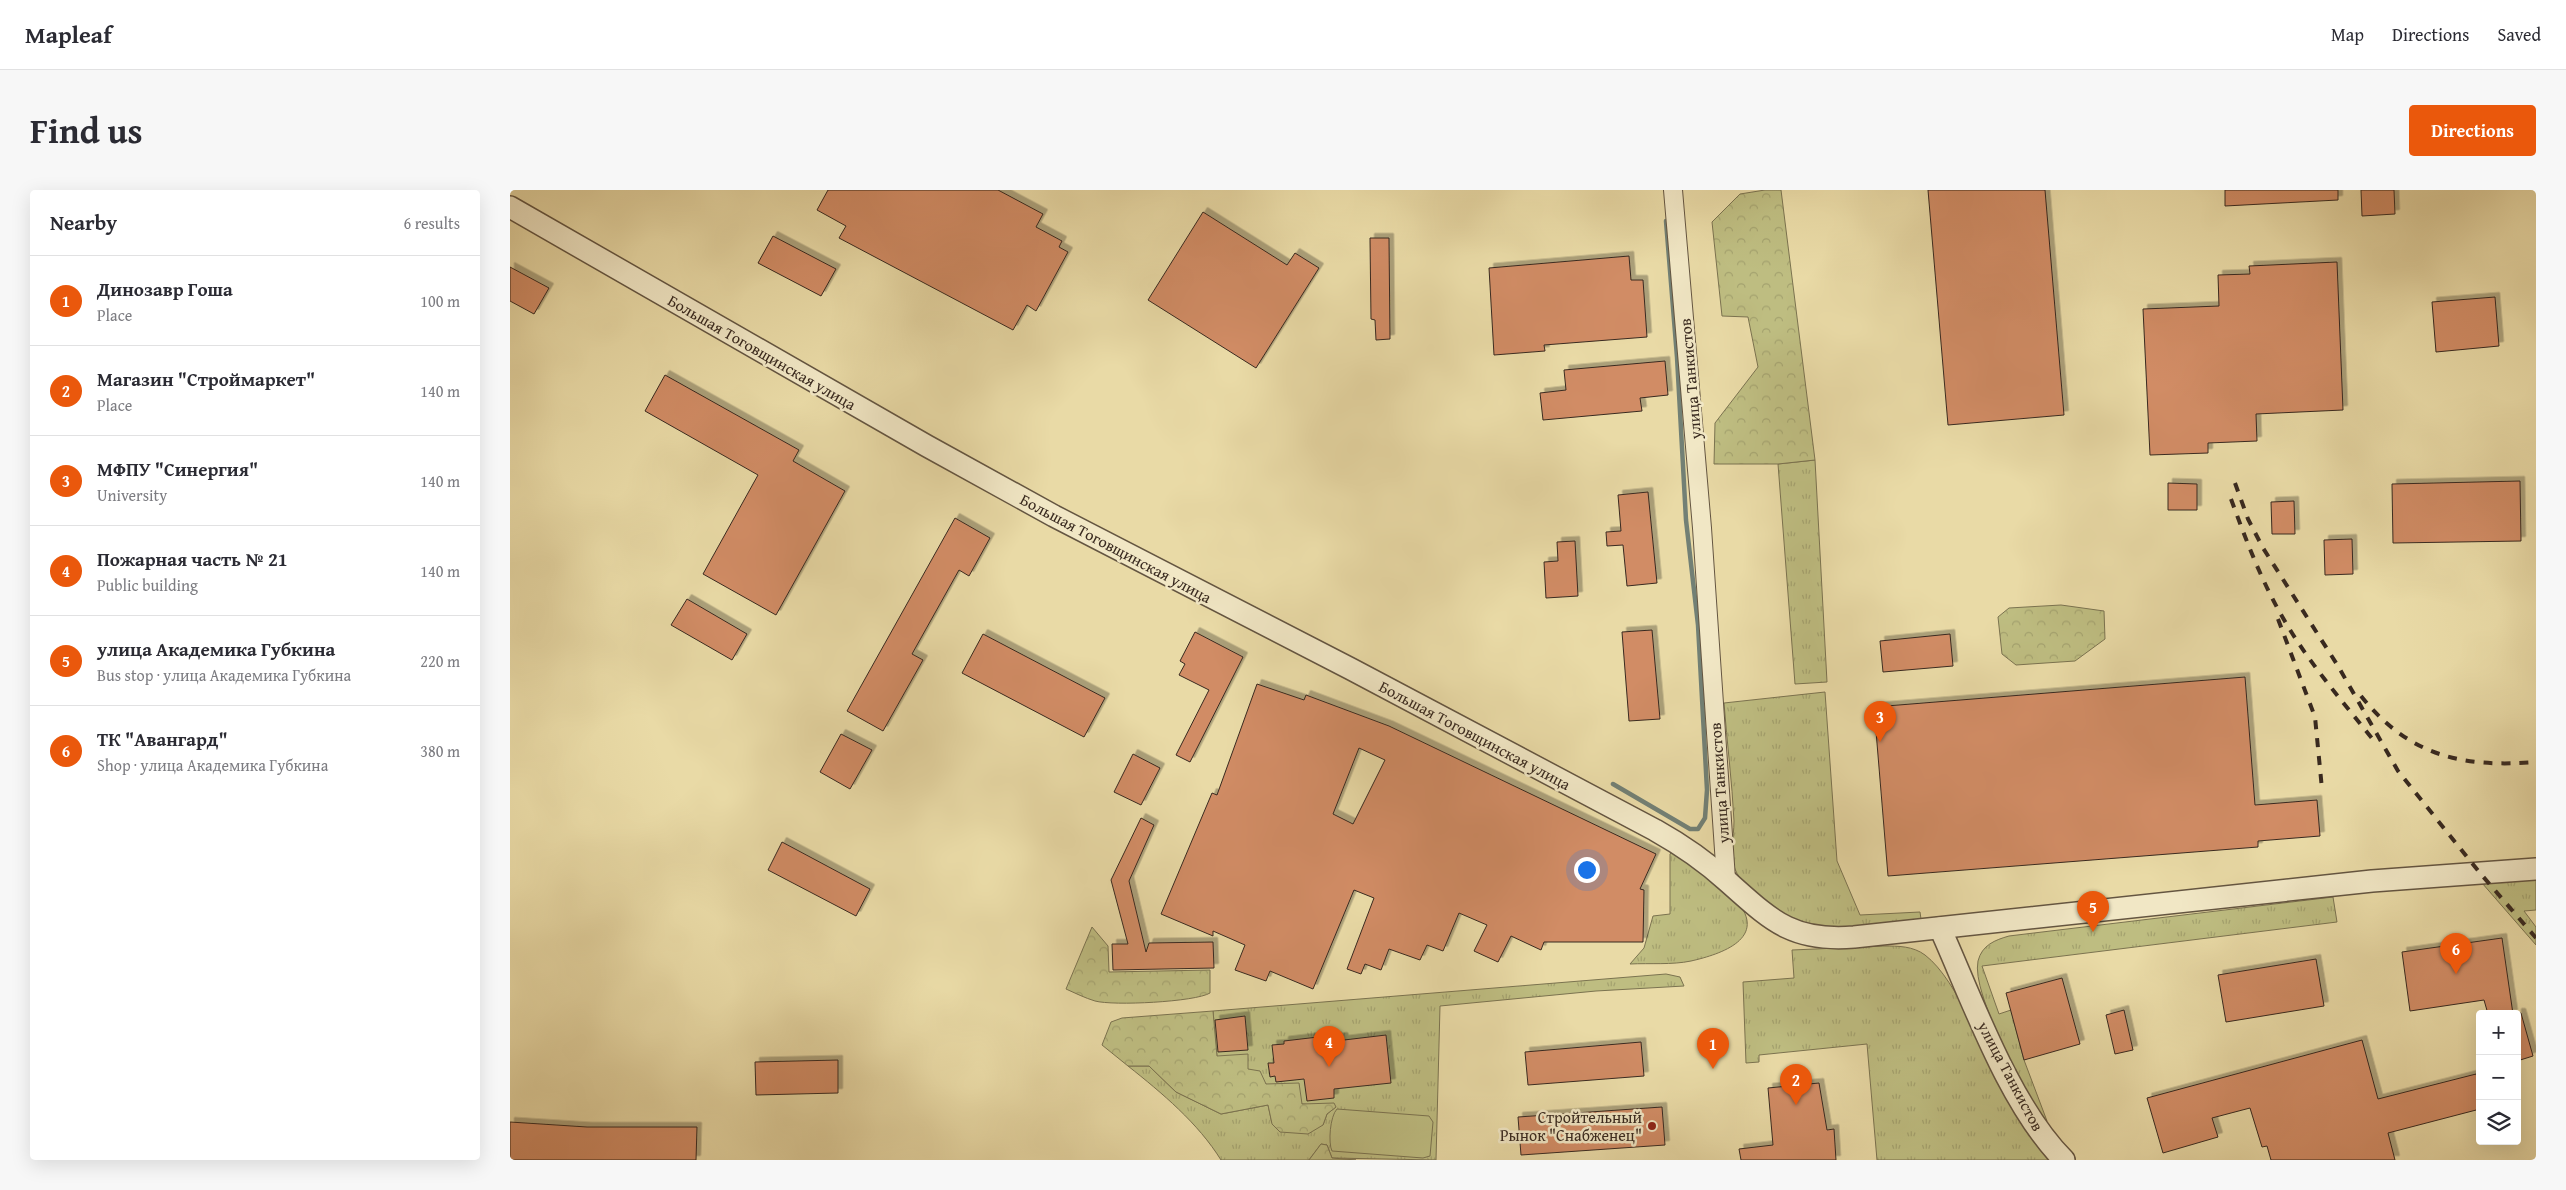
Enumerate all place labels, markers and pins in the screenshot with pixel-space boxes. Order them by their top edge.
pin: 3 [1864,701,1896,742]
pin: 5 [2077,891,2109,932]
pin: 6 [2440,933,2472,974]
pin: 4 [1313,1026,1345,1067]
pin: 1 [1697,1028,1729,1069]
pin: 2 [1780,1064,1812,1105]
place label: Стройтельный Рынок "Снабженец" [1500,1105,1642,1147]
marker: Стройтельный Рынок "Снабженец" [1646,1120,1658,1132]

